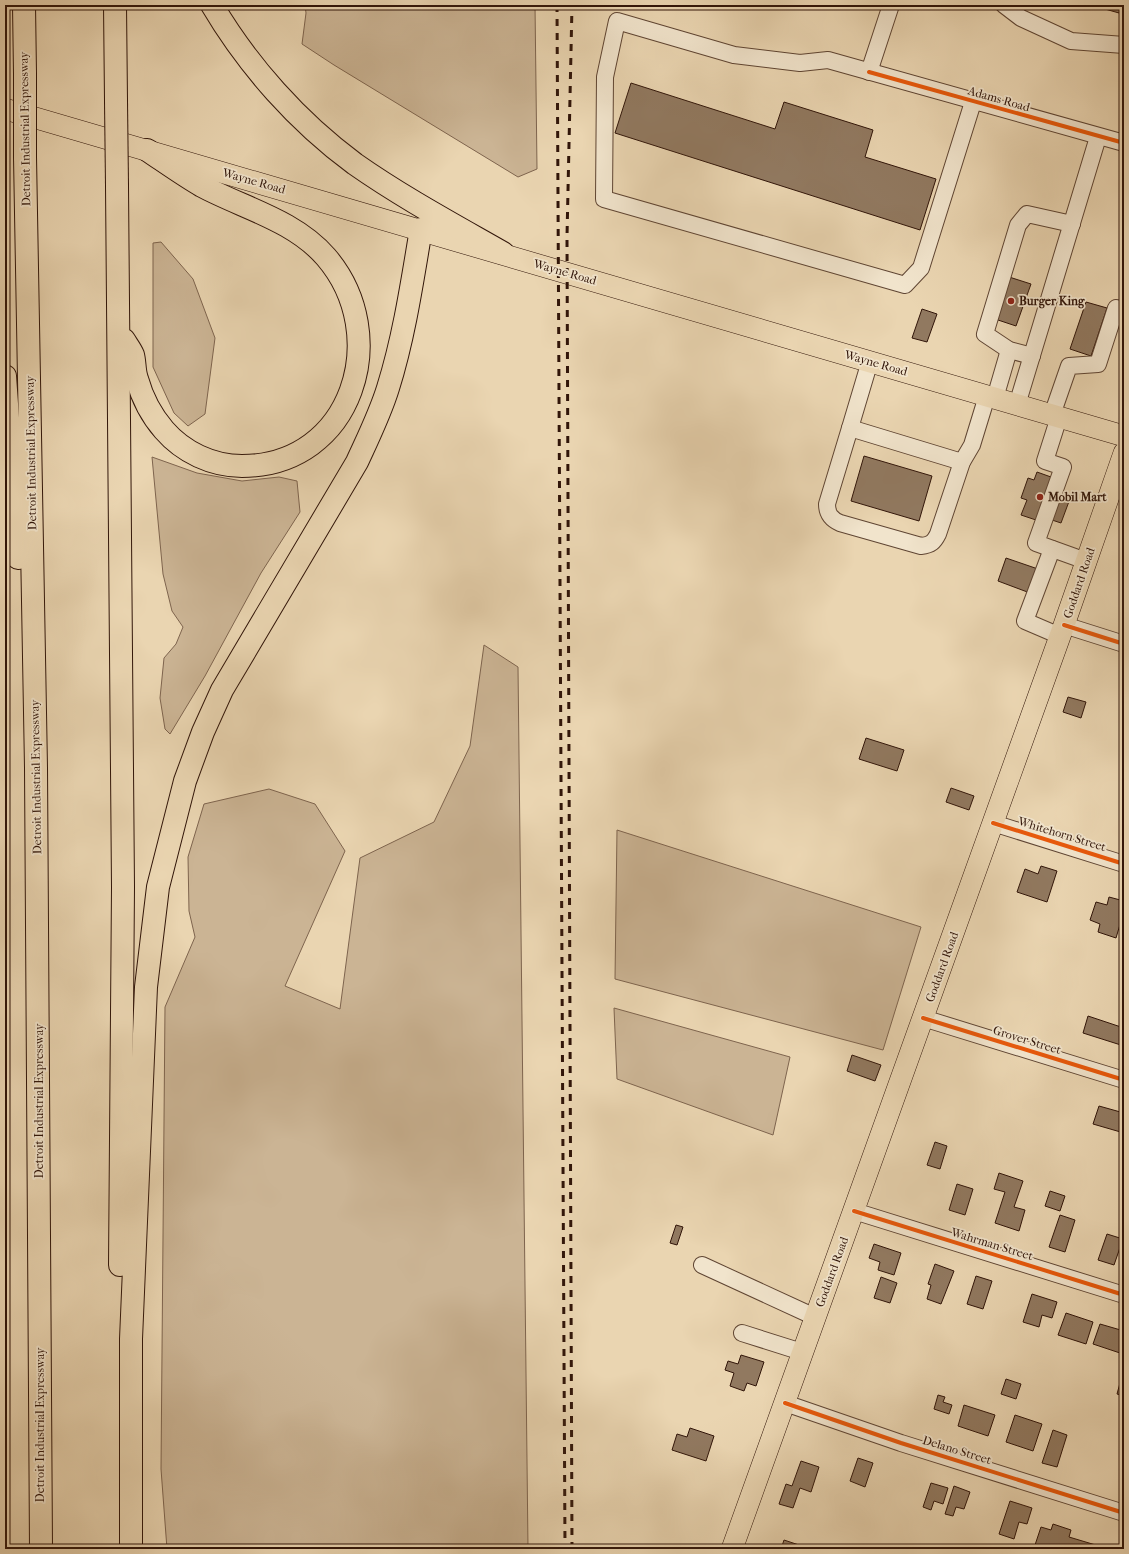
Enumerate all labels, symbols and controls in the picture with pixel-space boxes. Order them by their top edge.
street label: Detroit Industrial Expressway [17,51,33,207]
street label: Adams Road [966,83,1032,115]
street label: Wayne Road [220,165,288,197]
street label: Wayne Road [531,256,599,288]
place label: Burger King [1019,294,1085,309]
marker: Burger King [1006,296,1016,306]
street label: Wayne Road [842,347,910,379]
street label: Detroit Industrial Expressway [23,375,39,531]
place label: Mobil Mart [1047,490,1107,504]
marker: Mobil Mart [1035,492,1045,502]
street label: Goddard Road [1060,545,1098,620]
street label: Detroit Industrial Expressway [28,699,44,855]
street label: Whitehorn Street [1015,814,1108,854]
street label: Goddard Road [923,929,961,1004]
street label: Detroit Industrial Expressway [32,1023,46,1178]
street label: Grover Street [991,1023,1063,1057]
street label: Wahrman Street [948,1225,1035,1263]
street label: Goddard Road [813,1234,851,1309]
street label: Detroit Industrial Expressway [33,1347,47,1502]
street label: Delano Street [921,1433,994,1467]

